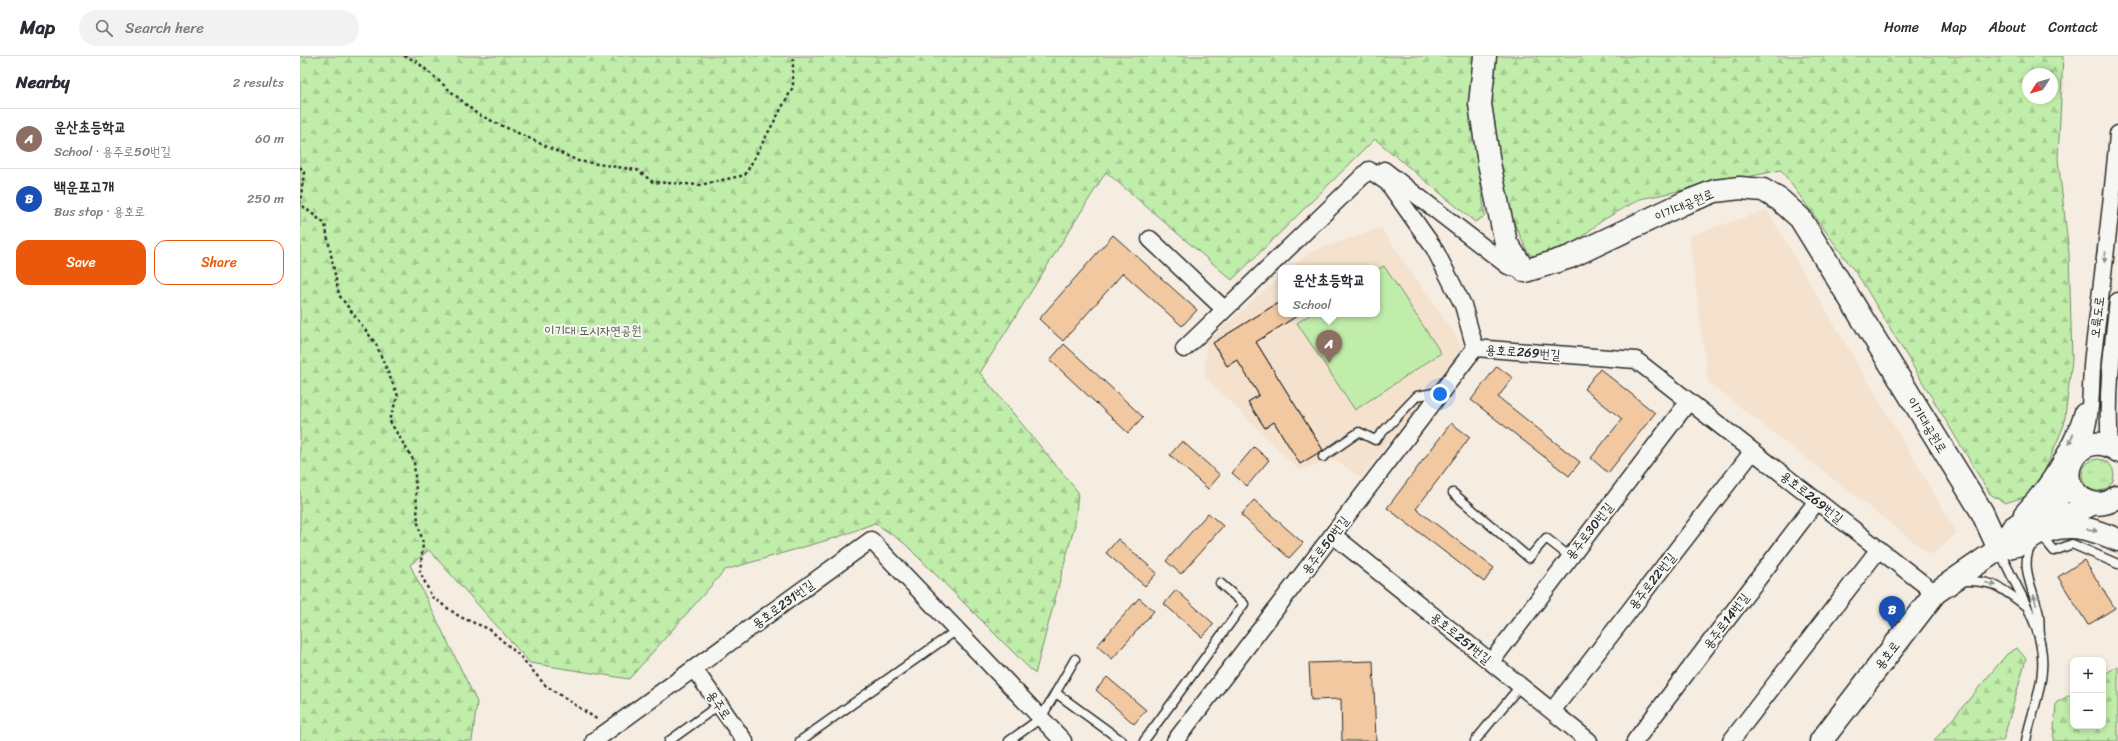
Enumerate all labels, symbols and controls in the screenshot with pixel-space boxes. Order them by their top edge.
search box [79,10,359,46]
text: Map [20,11,55,44]
text: Search here [125,15,204,41]
text: Home [1884,15,1919,40]
text: Map [1941,15,1967,40]
text: About [1989,15,2026,40]
text: Contact [2048,15,2098,40]
icon: search [93,17,115,39]
text: Nearby [16,67,70,97]
north arrow [2022,68,2058,104]
text: 2 results [233,71,284,94]
text: 운산초등학교 [54,114,126,140]
text: A [25,127,33,150]
text: 60 m [255,127,284,150]
text: School · 용주로50번길 [54,140,171,163]
text: 백운포고개 [54,174,114,200]
street label: 이기대공원로 [1651,182,1717,228]
text: B [25,187,33,210]
text: 250 m [247,187,284,210]
text: Bus stop · 용호로 [54,200,145,223]
button: Save [16,240,146,285]
button: Share [154,240,284,285]
one-way arrow [2102,251,2108,263]
popup [1278,265,1380,317]
text: 운산초등학교 [1293,267,1365,293]
text: School [1293,293,1331,316]
street label: 오륙도로 [2083,295,2111,339]
park label: 이기대 도시자연공원 [544,319,642,342]
pin: A [1316,330,1342,363]
street label: 용호로269번길 [1485,338,1561,366]
your location [1430,384,1450,404]
street label: 이기대공원로 [1901,392,1953,458]
one-way arrow [2068,433,2074,444]
street label: 용호로269번길 [1775,465,1849,529]
street label: 용주로30번길 [1559,497,1619,565]
street label: 용주로50번길 [1295,511,1355,579]
one-way arrow [2085,528,2098,534]
street label: 용주로22번길 [1622,547,1682,615]
street label: 용호로231번길 [747,573,819,635]
one-way arrow [1985,581,1997,587]
street label: 용주로14번길 [1697,588,1755,654]
one-way arrow [2032,594,2038,606]
pin: B [1879,596,1905,629]
street label: 용호로251번길 [1425,606,1497,670]
street label: 용호로 [1868,636,1906,674]
map controls [2070,657,2106,729]
button: + [2070,657,2106,693]
street label: 용주로 [701,686,737,724]
button: − [2070,693,2106,729]

